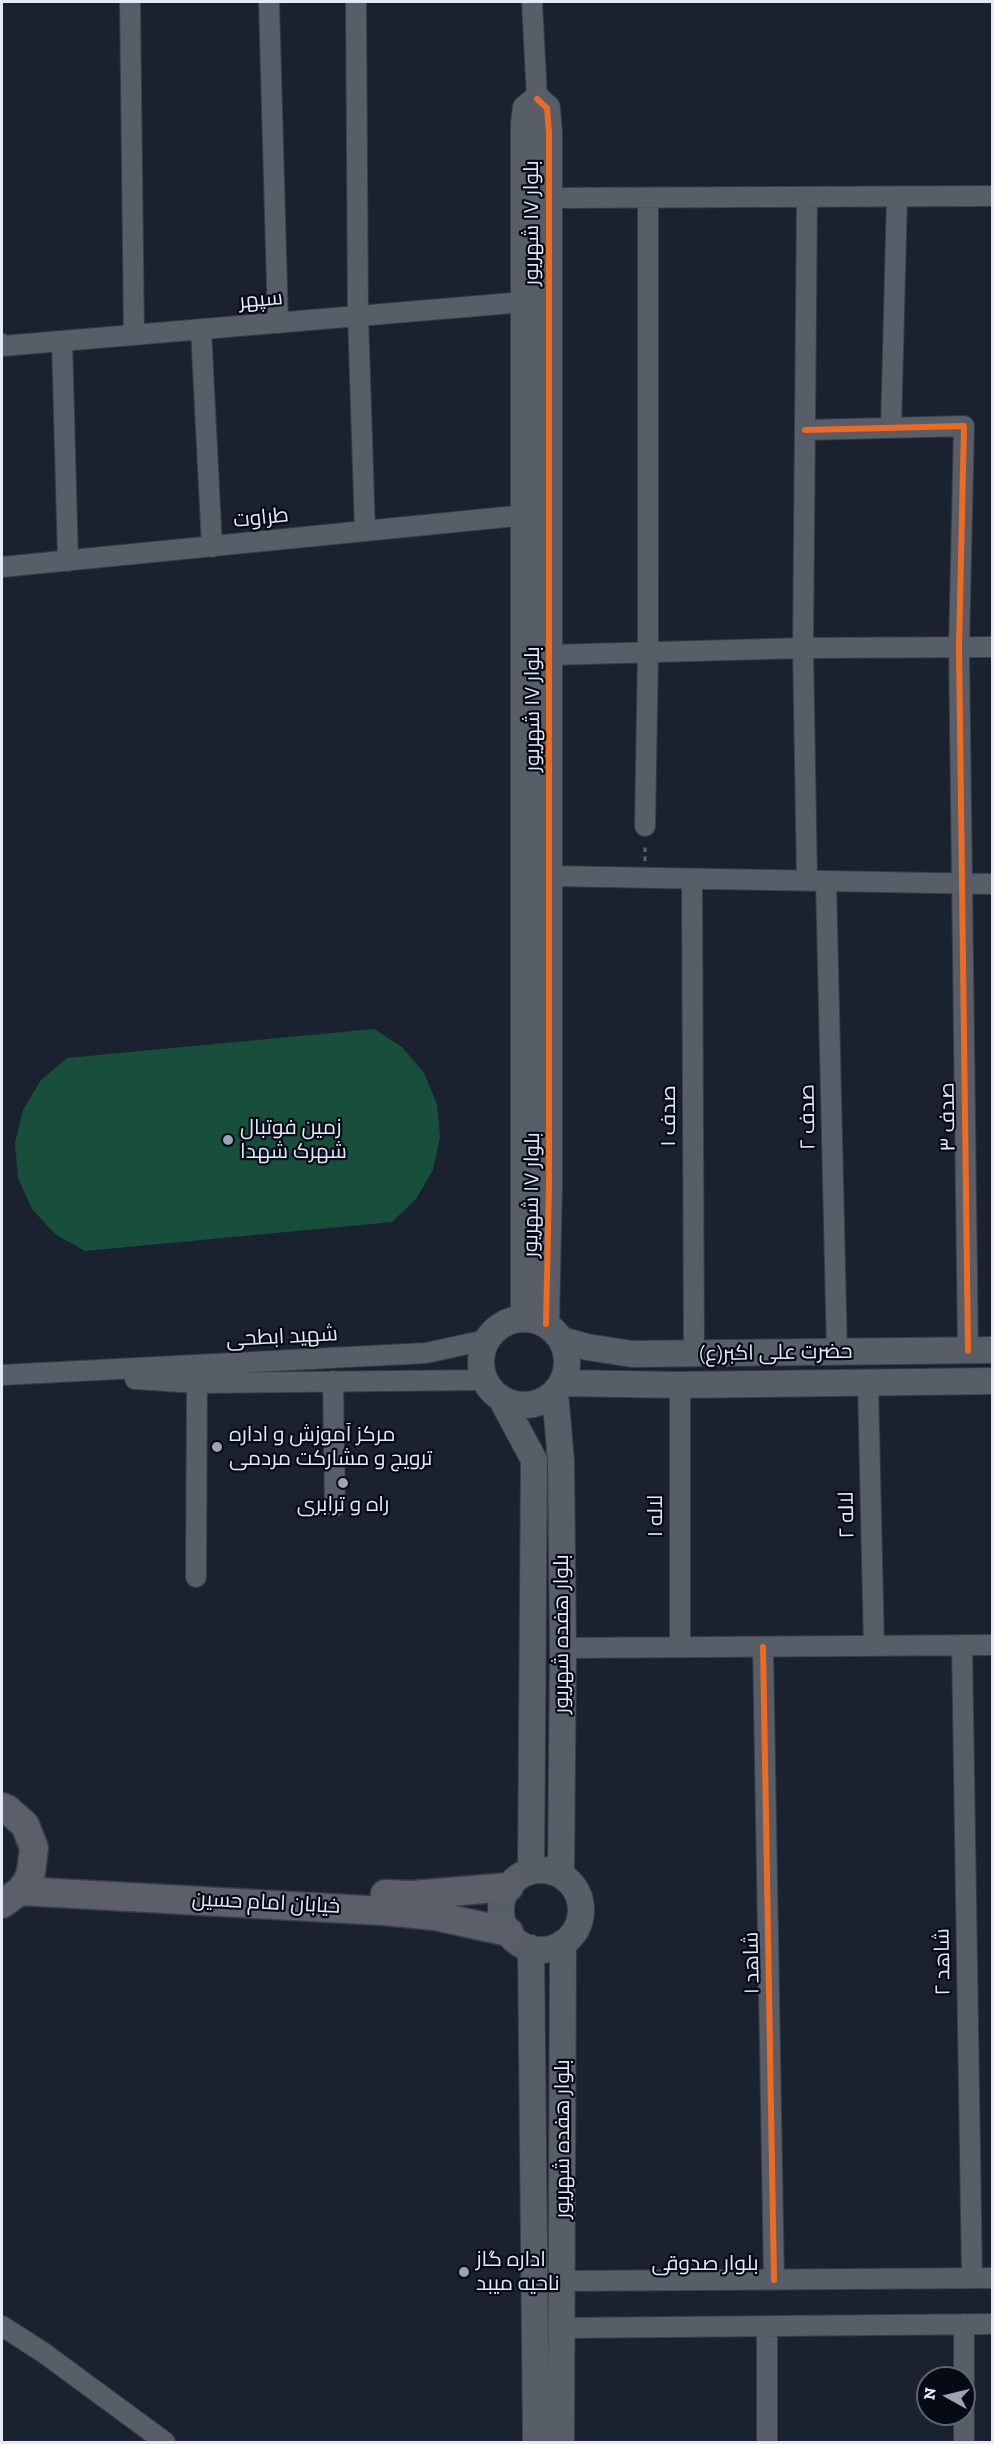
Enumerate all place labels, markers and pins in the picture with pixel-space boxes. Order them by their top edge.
place label: زمین فوتبال شهرک شهدا [240,1115,347,1165]
marker: زمین فوتبال شهرک شهدا [221,1133,235,1147]
place label: مرکز آموزش و اداره ترویج و مشارکت مردمی [229,1422,432,1472]
marker: مرکز آموزش و اداره ترویج و مشارکت مردمی [210,1440,224,1454]
marker: راه و ترابری [336,1476,350,1490]
place label: راه و ترابری [297,1492,389,1518]
place label: اداره گاز ناحیه میبد [476,2247,560,2297]
marker: اداره گاز ناحیه میبد [457,2265,471,2279]

